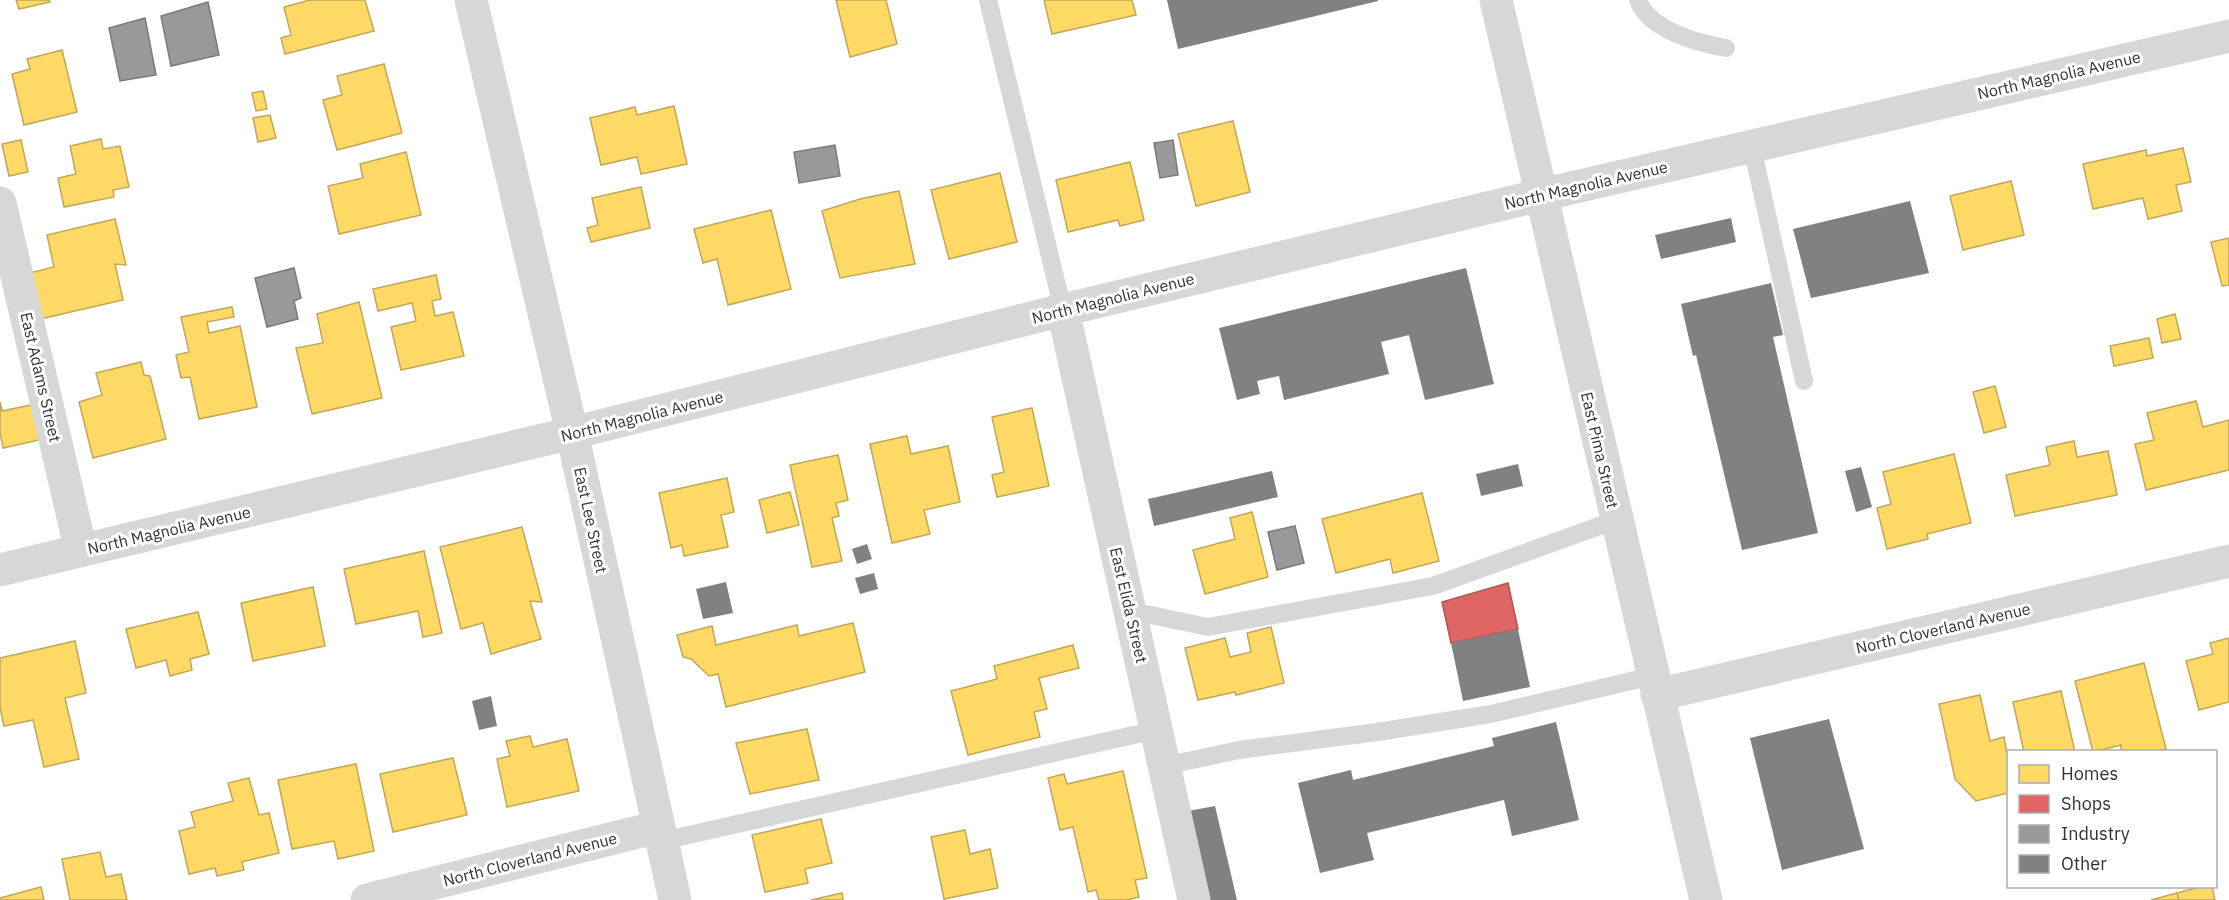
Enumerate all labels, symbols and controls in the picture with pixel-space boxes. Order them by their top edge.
street label: North Magnolia Avenue [1975,46,2143,104]
street label: North Magnolia Avenue [1502,156,1670,214]
street label: North Magnolia Avenue [1030,268,1197,328]
street label: East Adams Street [16,310,66,444]
street label: North Magnolia Avenue [559,386,726,446]
street label: East Pima Street [1577,390,1623,510]
street label: East Lee Street [570,465,612,575]
street label: North Magnolia Avenue [85,501,253,559]
street label: East Elida Street [1106,545,1152,665]
street label: North Cloverland Avenue [1854,598,2032,658]
legend [2007,750,2217,888]
text: Homes [2061,762,2118,785]
text: Shops [2061,792,2111,815]
text: Industry [2061,822,2130,845]
street label: North Cloverland Avenue [441,828,619,890]
text: Other [2061,852,2107,875]

